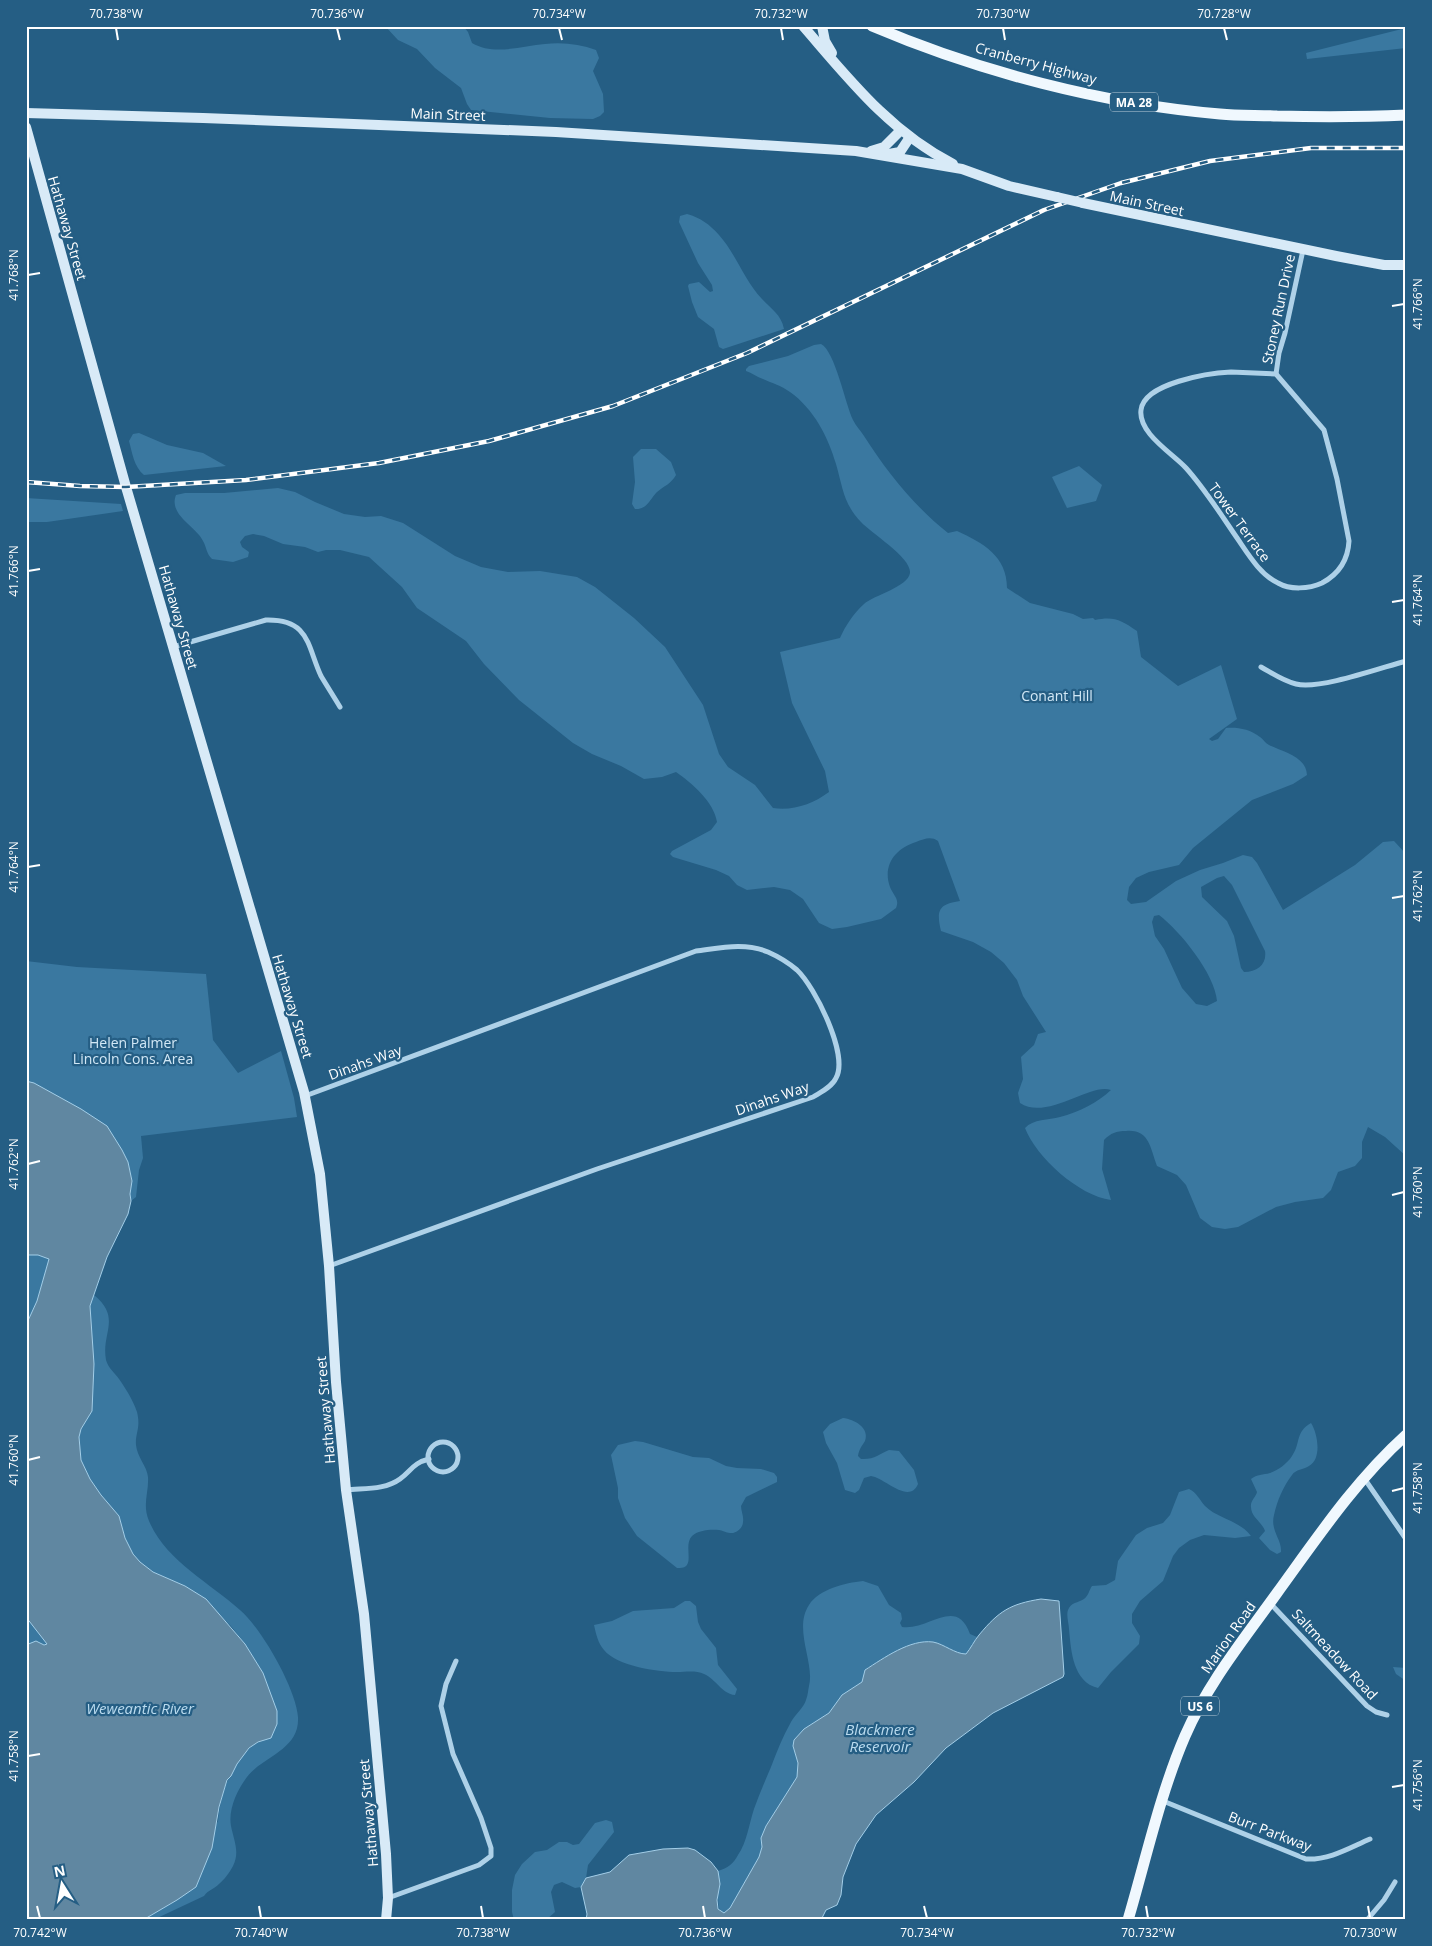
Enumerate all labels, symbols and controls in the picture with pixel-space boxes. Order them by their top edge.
text: 70.738°W [89,5,143,22]
text: 70.736°W [310,5,364,22]
text: 70.734°W [532,5,586,22]
text: 70.732°W [754,5,808,22]
text: 70.730°W [976,5,1030,22]
text: 70.728°W [1197,5,1251,22]
street label: Cranberry Highway [973,38,1100,89]
road number: MA 28 [1110,92,1158,111]
street label: Main Street [410,103,486,125]
street label: Hathaway Street [44,174,92,282]
street label: Main Street [1108,186,1186,220]
text: 41.768°N [5,249,22,301]
street label: Stoney Run Drive [1257,252,1299,366]
text: 41.766°N [1409,278,1426,330]
street label: Tower Terrace [1205,479,1275,566]
text: 41.766°N [5,545,22,597]
street label: Hathaway Street [155,563,203,671]
text: 41.764°N [1409,574,1426,626]
park label: Conant Hill [1021,686,1093,705]
text: 41.764°N [5,841,22,893]
text: 41.762°N [1409,870,1426,922]
street label: Hathaway Street [268,952,318,1060]
park label: Helen Palmer Lincoln Cons. Area [73,1033,193,1068]
street label: Dinahs Way [326,1040,405,1084]
street label: Dinahs Way [733,1076,812,1119]
text: 41.762°N [5,1138,22,1190]
text: 41.760°N [1409,1166,1426,1218]
street label: Hathaway Street [311,1355,339,1465]
text: 41.760°N [5,1434,22,1486]
text: 41.758°N [1409,1462,1426,1514]
street label: Marion Road [1196,1597,1260,1677]
street label: Saltmeadow Road [1288,1605,1382,1703]
road number: US 6 [1181,1696,1219,1715]
water label: Weweantic River [86,1698,195,1718]
water label: Blackmere Reservoir [845,1719,915,1756]
text: 41.758°N [5,1730,22,1782]
street label: Hathaway Street [354,1758,382,1868]
text: 41.756°N [1409,1759,1426,1811]
street label: Burr Parkway [1226,1806,1315,1856]
north arrow [38,1858,88,1908]
text: N [52,1860,67,1881]
text: 70.742°W [13,1924,67,1941]
text: 70.740°W [234,1924,288,1941]
text: 70.738°W [456,1924,510,1941]
text: 70.736°W [678,1924,732,1941]
text: 70.734°W [900,1924,954,1941]
text: 70.732°W [1121,1924,1175,1941]
text: 70.730°W [1343,1924,1397,1941]

